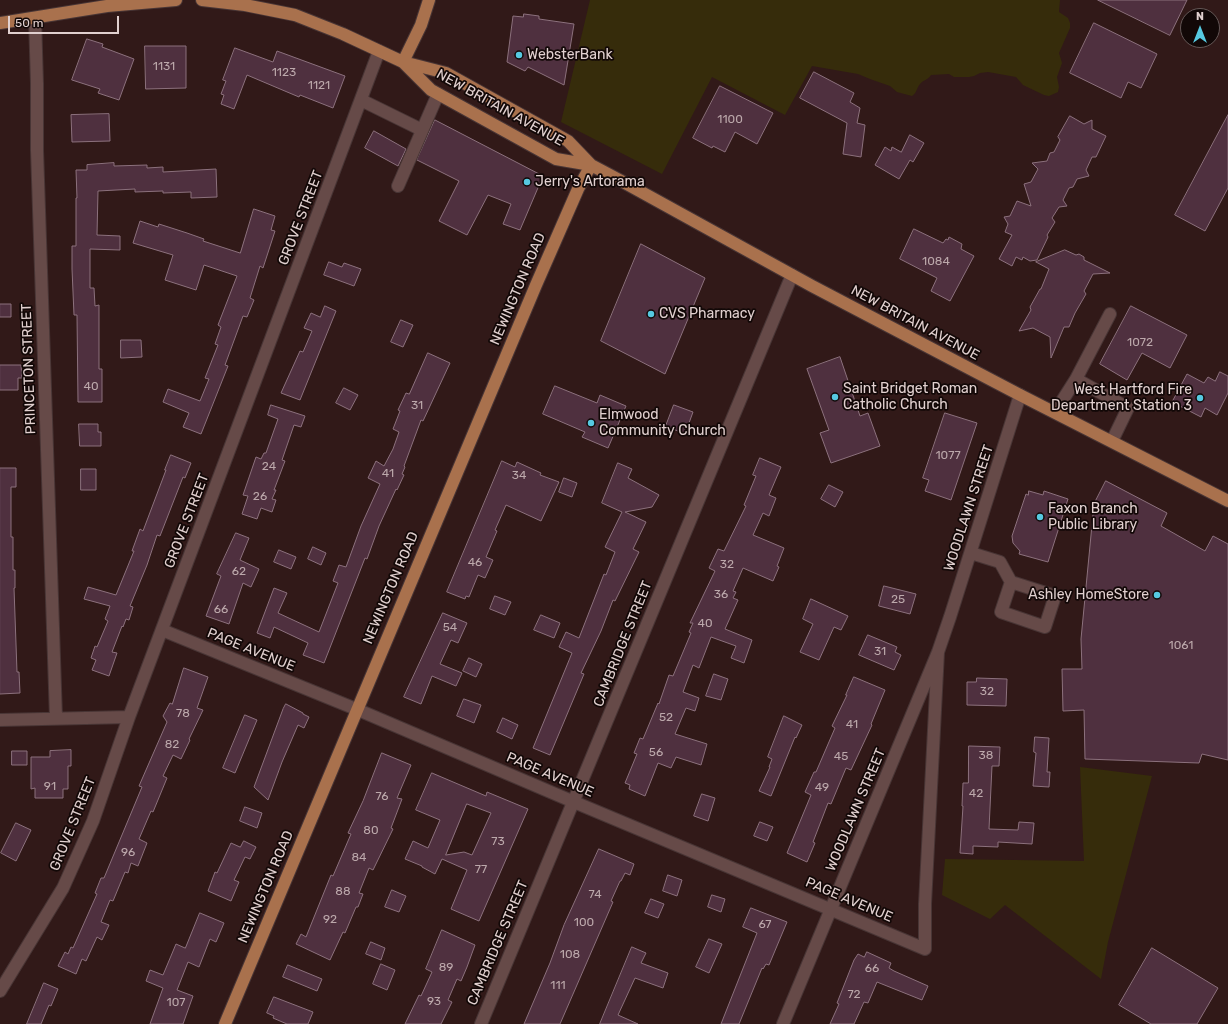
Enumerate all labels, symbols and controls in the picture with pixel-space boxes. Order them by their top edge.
scale bar [10,8,121,34]
north arrow [1180,8,1220,48]
text: N [1196,10,1204,23]
text: 50 m [15,16,43,30]
place label: WebsterBank [527,47,613,63]
marker: WebsterBank [514,50,524,60]
house number: 1131 [153,60,175,74]
house number: 1123 [272,66,296,80]
street label: NEW BRITAIN AVENUE [433,66,567,150]
house number: 1121 [308,79,330,93]
house number: 1100 [717,113,743,127]
street label: GROVE STREET [275,168,327,268]
place label: Jerry's Artorama [535,174,645,190]
marker: Jerry's Artorama [522,177,532,187]
street label: NEWINGTON ROAD [487,230,549,348]
house number: 1084 [922,255,950,269]
street label: NEW BRITAIN AVENUE [848,282,982,364]
street label: PRINCETON STREET [18,303,40,435]
place label: CVS Pharmacy [659,306,755,322]
marker: CVS Pharmacy [646,309,656,319]
house number: 1072 [1127,336,1153,350]
house number: 40 [83,380,99,394]
place label: Saint Bridget Roman Catholic Church [843,381,977,414]
place label: West Hartford Fire Department Station 3 [1051,382,1192,414]
marker: Saint Bridget Roman Catholic Church [830,392,840,402]
marker: West Hartford Fire Department Station 3 [1195,393,1205,403]
house number: 31 [411,399,423,413]
place label: Elmwood Community Church [599,407,726,440]
marker: Elmwood Community Church [586,418,596,428]
street label: WOODLAWN STREET [941,443,997,573]
house number: 1077 [935,449,961,463]
house number: 24 [262,460,276,474]
house number: 41 [382,467,394,481]
house number: 34 [512,469,526,483]
street label: GROVE STREET [161,471,213,571]
house number: 26 [253,490,267,504]
place label: Faxon Branch Public Library [1048,501,1138,534]
marker: Faxon Branch Public Library [1035,512,1045,522]
street label: NEWINGTON ROAD [360,529,422,647]
house number: 46 [468,556,482,570]
house number: 32 [720,558,734,572]
house number: 62 [232,565,246,579]
street label: CAMBRIDGE STREET [590,579,656,709]
place label: Ashley HomeStore [1028,587,1149,603]
house number: 36 [714,588,728,602]
marker: Ashley HomeStore [1152,590,1162,600]
house number: 25 [891,593,905,607]
house number: 66 [214,603,228,617]
house number: 40 [697,617,713,631]
house number: 54 [443,621,457,635]
street label: PAGE AVENUE [205,625,297,675]
house number: 1061 [1169,639,1193,653]
house number: 31 [874,645,886,659]
house number: 32 [980,685,994,699]
house number: 78 [176,707,190,721]
house number: 52 [659,711,673,725]
house number: 41 [846,718,858,732]
house number: 82 [165,738,179,752]
house number: 56 [649,746,663,760]
street label: WOODLAWN STREET [822,746,890,874]
street label: PAGE AVENUE [504,749,596,801]
house number: 38 [979,749,993,763]
house number: 45 [834,750,848,764]
street label: GROVE STREET [46,775,100,873]
house number: 91 [44,780,56,794]
house number: 49 [815,781,829,795]
house number: 42 [969,787,983,801]
house number: 76 [375,790,389,804]
house number: 80 [363,824,379,838]
street label: NEWINGTON ROAD [235,828,297,946]
house number: 73 [491,835,505,849]
house number: 96 [121,846,135,860]
house number: 84 [351,851,367,865]
house number: 77 [475,863,487,877]
street label: PAGE AVENUE [803,874,895,926]
street label: CAMBRIDGE STREET [464,878,532,1008]
house number: 88 [335,885,351,899]
house number: 74 [588,888,602,902]
house number: 92 [323,913,337,927]
house number: 100 [574,916,594,930]
house number: 67 [758,918,772,932]
house number: 108 [560,948,580,962]
house number: 89 [439,961,453,975]
house number: 66 [865,962,879,976]
house number: 111 [550,979,566,993]
house number: 72 [847,988,861,1002]
house number: 93 [427,995,441,1009]
house number: 107 [167,996,185,1010]

